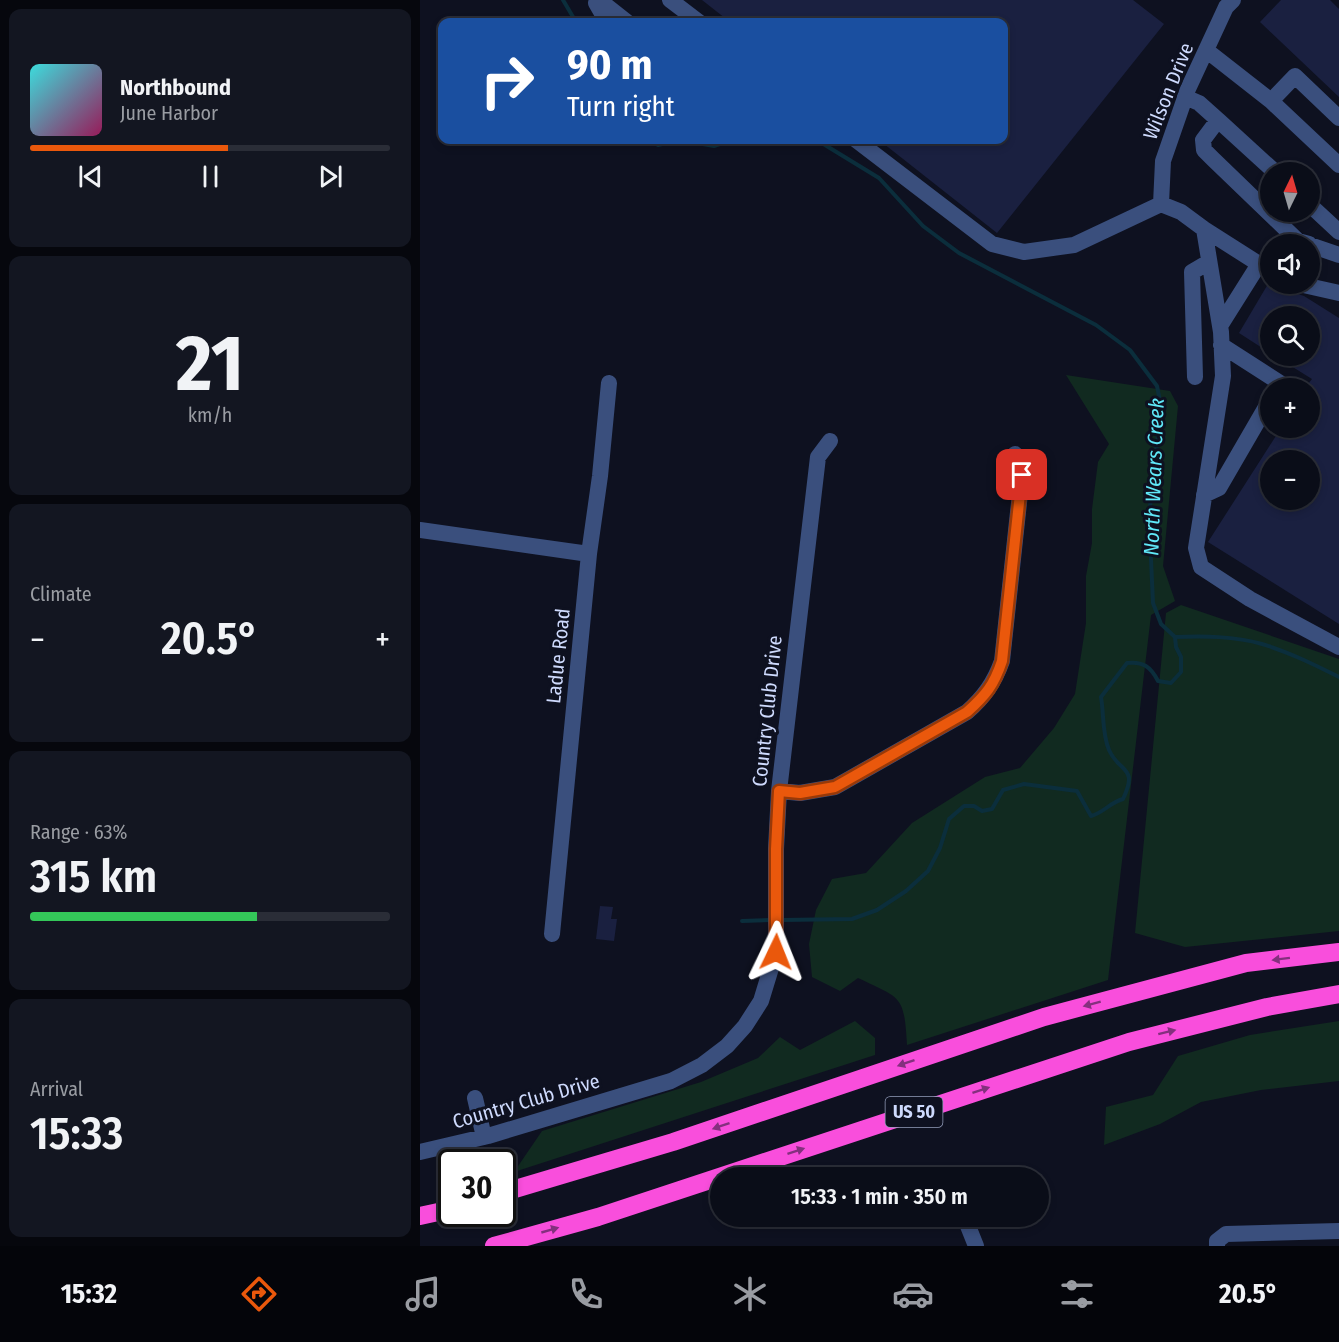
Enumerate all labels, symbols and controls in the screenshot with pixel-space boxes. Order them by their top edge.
street label: Wilson Drive [1138,39,1198,143]
text: 90 m [567,40,652,90]
icon: right [468,42,546,120]
text: Northbound [120,74,231,101]
text: Turn right [567,91,675,123]
text: June Harbor [120,101,218,125]
icon: previous [74,160,107,193]
icon: pause [194,160,227,193]
icon: next [314,160,347,193]
north arrow [1260,162,1320,222]
map controls [1260,162,1320,510]
button: sound [1260,234,1320,294]
button: search [1260,306,1320,366]
text: 21 [176,317,244,411]
button: + [1260,378,1320,438]
water label: North Wears Creek [1138,398,1170,556]
text: km/h [188,403,232,427]
pin [996,449,1047,500]
button: − [1260,450,1320,510]
icon: arrive [1005,458,1038,491]
text: Climate [30,582,92,606]
street label: Ladue Road [541,607,575,705]
text: 20.5° [161,612,259,666]
text: − [30,620,45,660]
text: + [375,620,390,660]
street label: Country Club Drive [747,634,787,788]
text: Range · 63% [30,820,127,844]
text: 315 km [30,850,157,904]
position arrow [744,920,808,984]
one-way arrow [1271,954,1290,964]
one-way arrow [1082,1000,1100,1009]
one-way arrow [1158,1027,1176,1037]
one-way arrow [897,1059,915,1069]
street label: Country Club Drive [450,1069,602,1133]
text: Arrival [30,1077,83,1101]
one-way arrow [972,1085,990,1095]
road number: US 50 [886,1097,942,1127]
text: 15:33 [30,1107,123,1161]
one-way arrow [712,1121,730,1131]
one-way arrow [787,1146,805,1156]
speed limit sign: 30 [438,1149,516,1227]
text: 15:33 · 1 min · 350 m [791,1183,968,1210]
one-way arrow [541,1225,559,1234]
icon: directions [238,1273,280,1315]
icon: music [402,1273,444,1315]
icon: phone [565,1273,607,1315]
icon: climate [729,1273,771,1315]
icon: car [892,1273,934,1315]
icon: filters [1056,1273,1098,1315]
text: 15:32 [61,1278,117,1310]
text: 20.5° [1219,1278,1278,1310]

